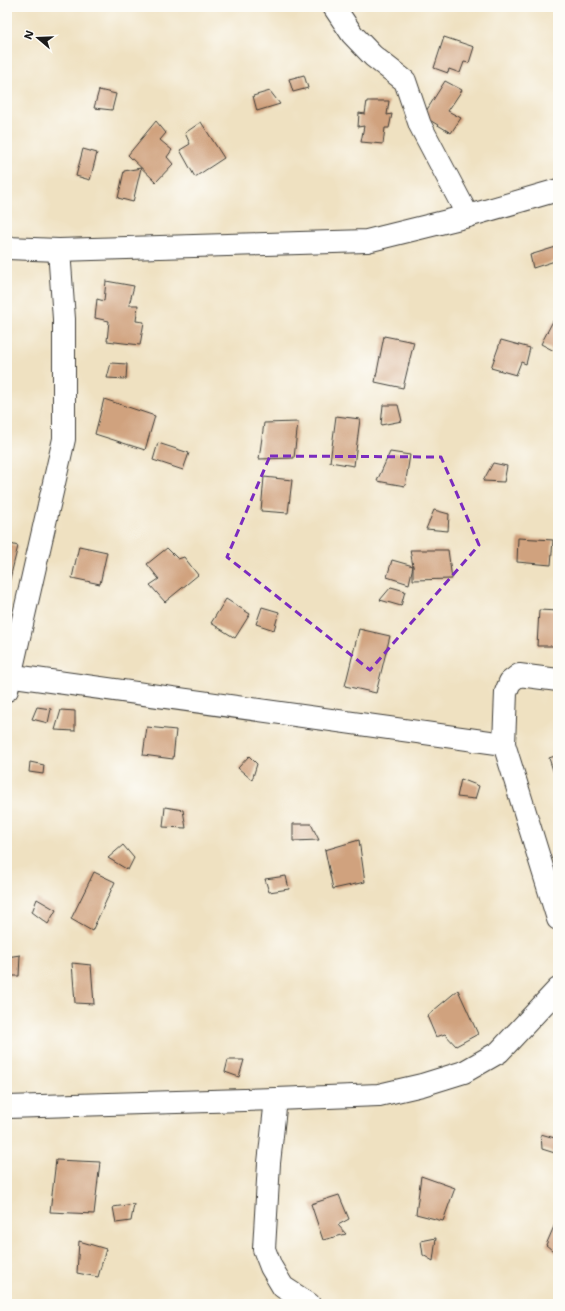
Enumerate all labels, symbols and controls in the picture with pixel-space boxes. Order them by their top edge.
north arrow [18,18,58,58]
text: N [21,28,38,41]

